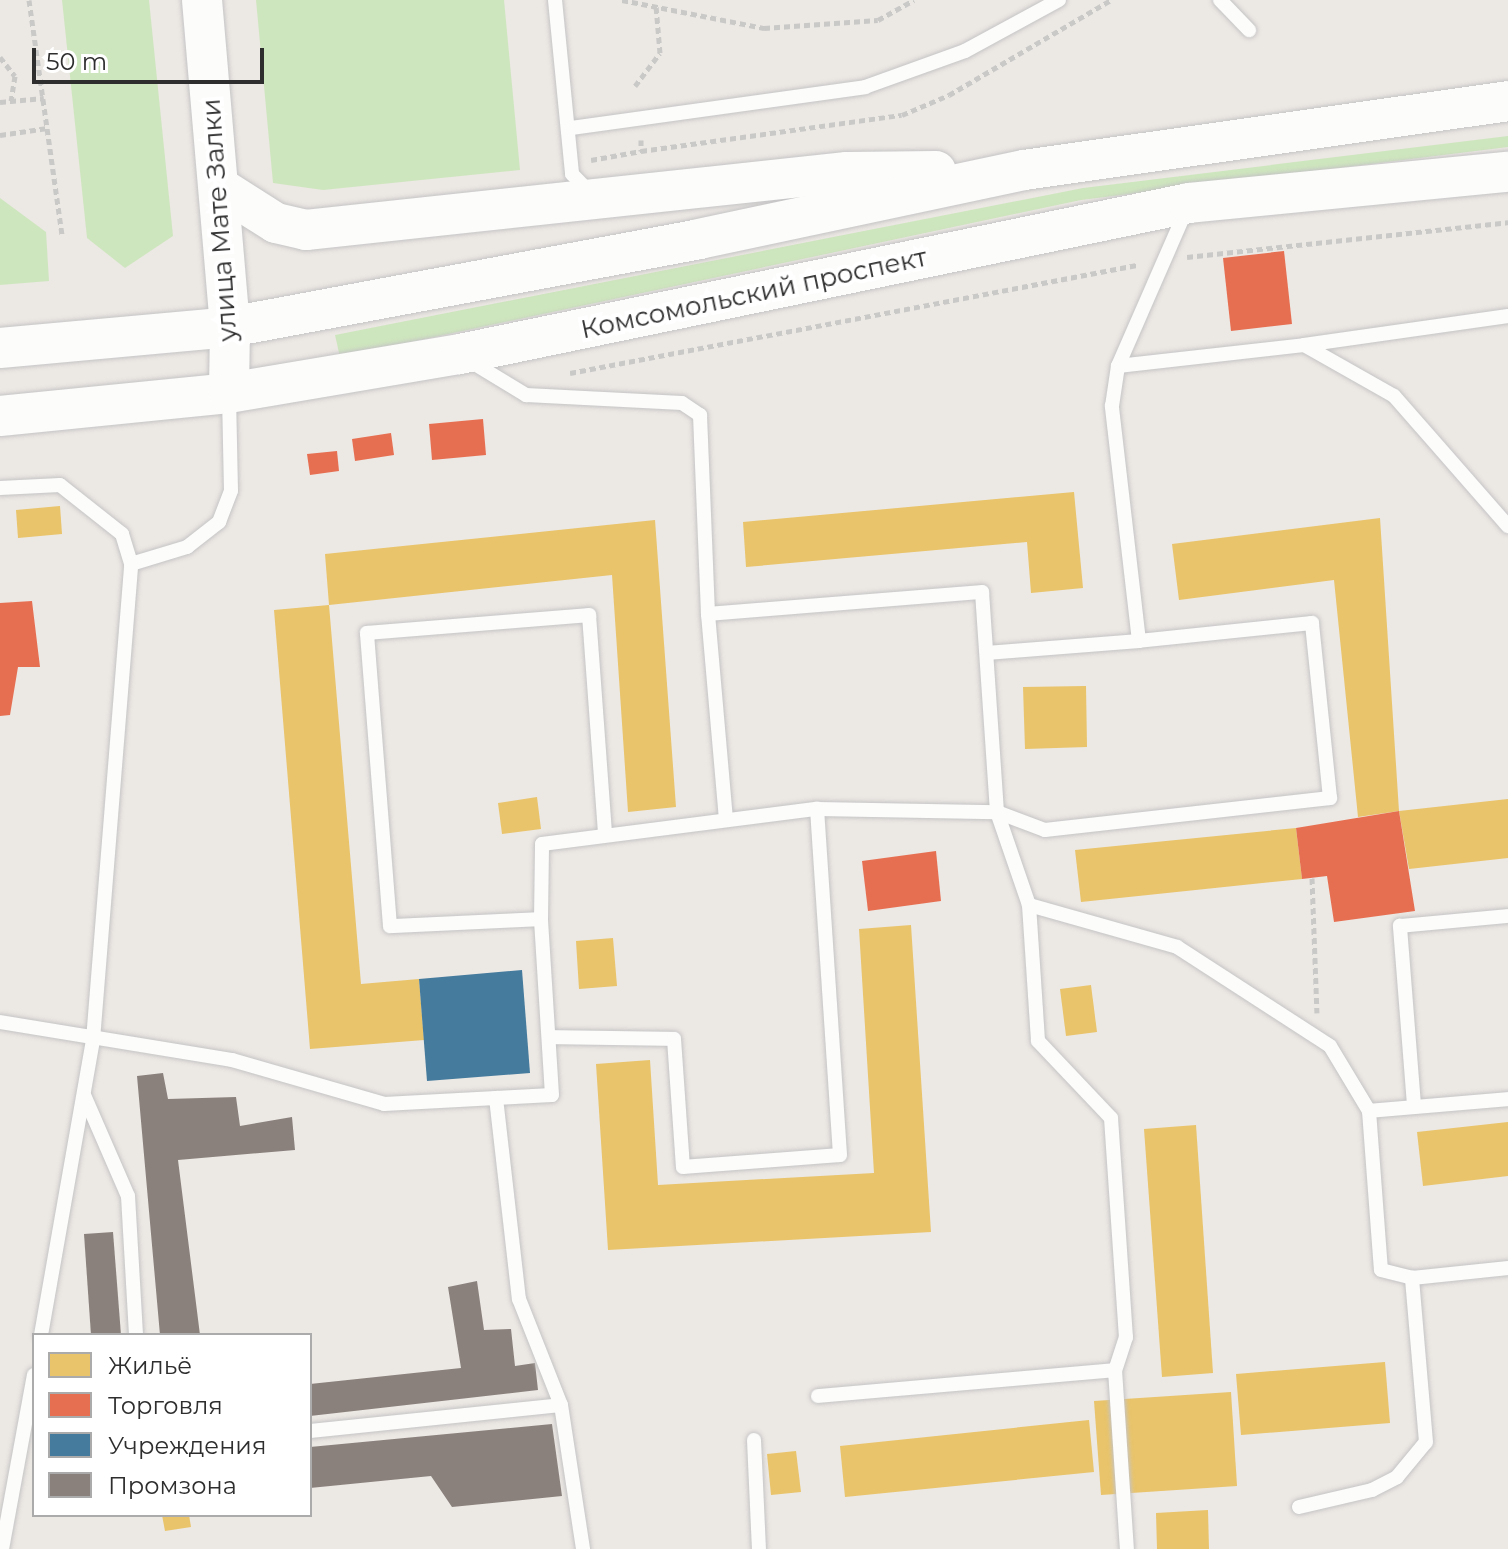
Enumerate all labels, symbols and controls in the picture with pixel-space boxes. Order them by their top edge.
scale bar [36,32,268,82]
text: 50 m [46,47,107,76]
street label: улица Мате Залки [196,97,244,343]
street label: Комсомольский проспект [578,242,930,346]
legend [32,1333,312,1517]
text: Жильё [108,1351,192,1380]
text: Торговля [108,1391,223,1420]
text: Учреждения [108,1431,266,1460]
text: Промзона [108,1471,237,1500]

